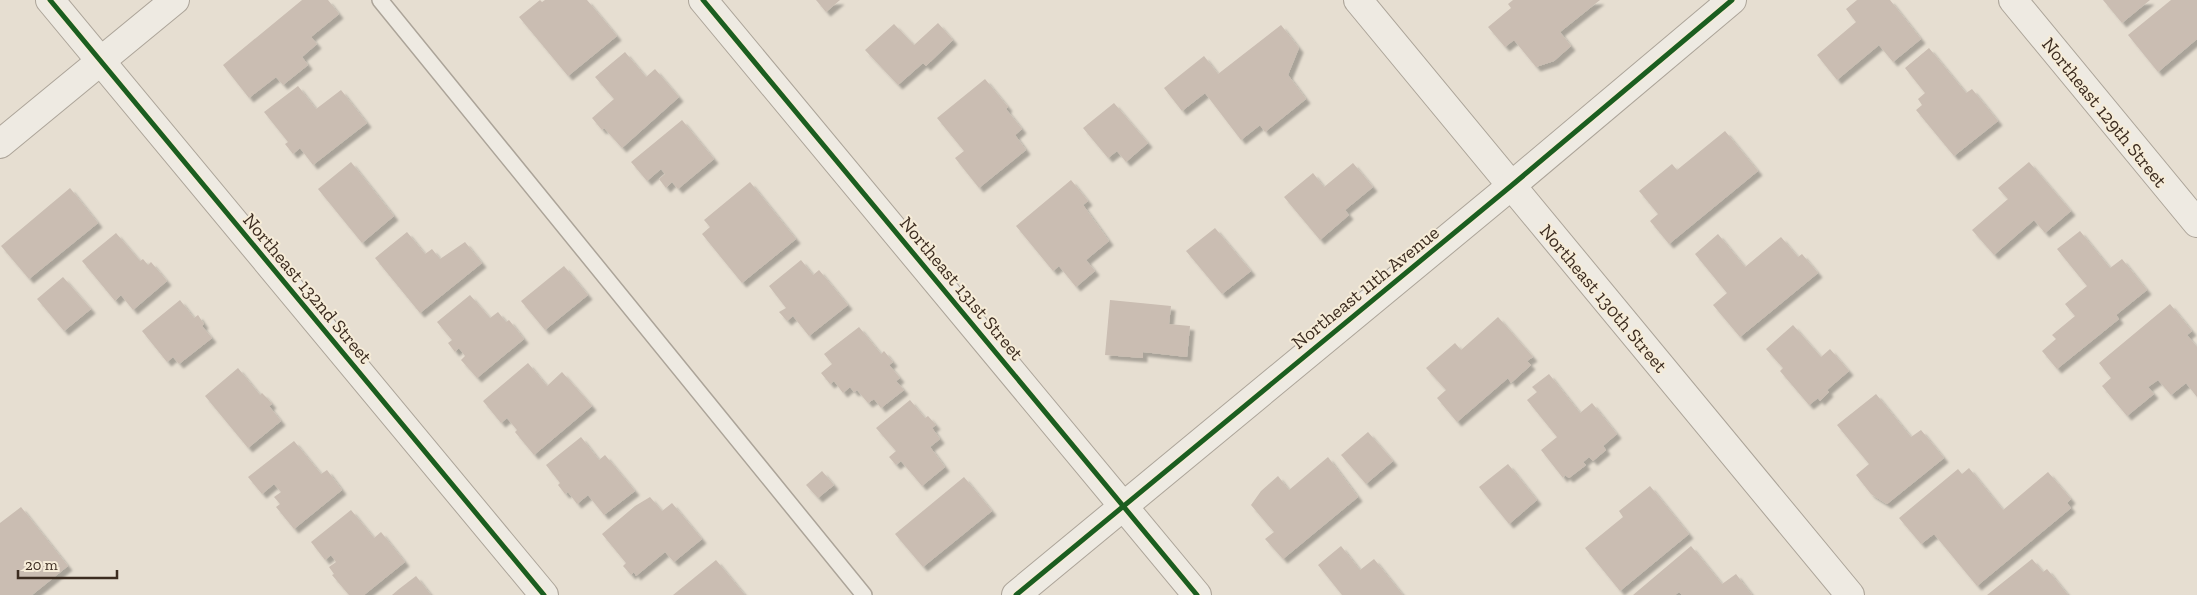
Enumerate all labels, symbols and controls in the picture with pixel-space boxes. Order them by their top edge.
street label: Northeast 129th Street [2037,33,2172,192]
street label: Northeast 132nd Street [238,209,377,368]
street label: Northeast 131st Street [895,212,1028,365]
street label: Northeast 130th Street [1535,220,1672,377]
street label: Northeast 11th Avenue [1287,221,1444,354]
scale bar [18,548,116,580]
text: 20 m [25,556,58,574]

